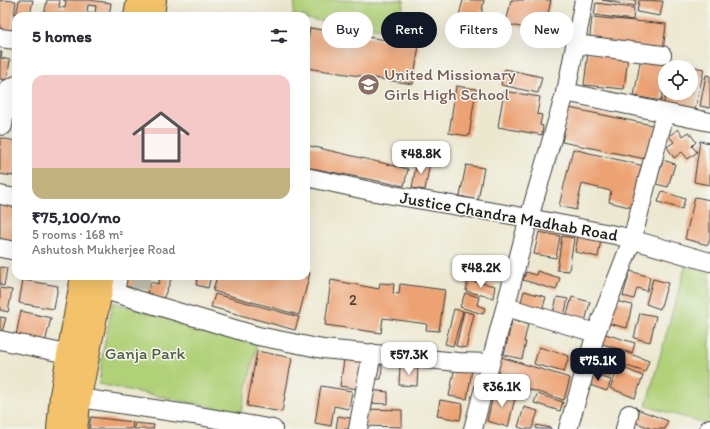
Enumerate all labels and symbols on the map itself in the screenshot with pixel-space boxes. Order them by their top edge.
place label: United Missionary Girls High School [384,64,516,104]
school or university icon: United Missionary Girls High School [356,71,382,97]
pin: ₹48.8K [388,141,454,175]
street label: Justice Chandra Madhab Road [399,187,619,245]
pin: ₹48.2K [448,255,514,289]
house number: 2 [349,291,357,309]
pin: ₹57.3K [376,342,442,376]
park label: Ganja Park [105,343,186,363]
pin: ₹75.1K [565,348,631,382]
pin: ₹36.1K [469,374,535,408]

